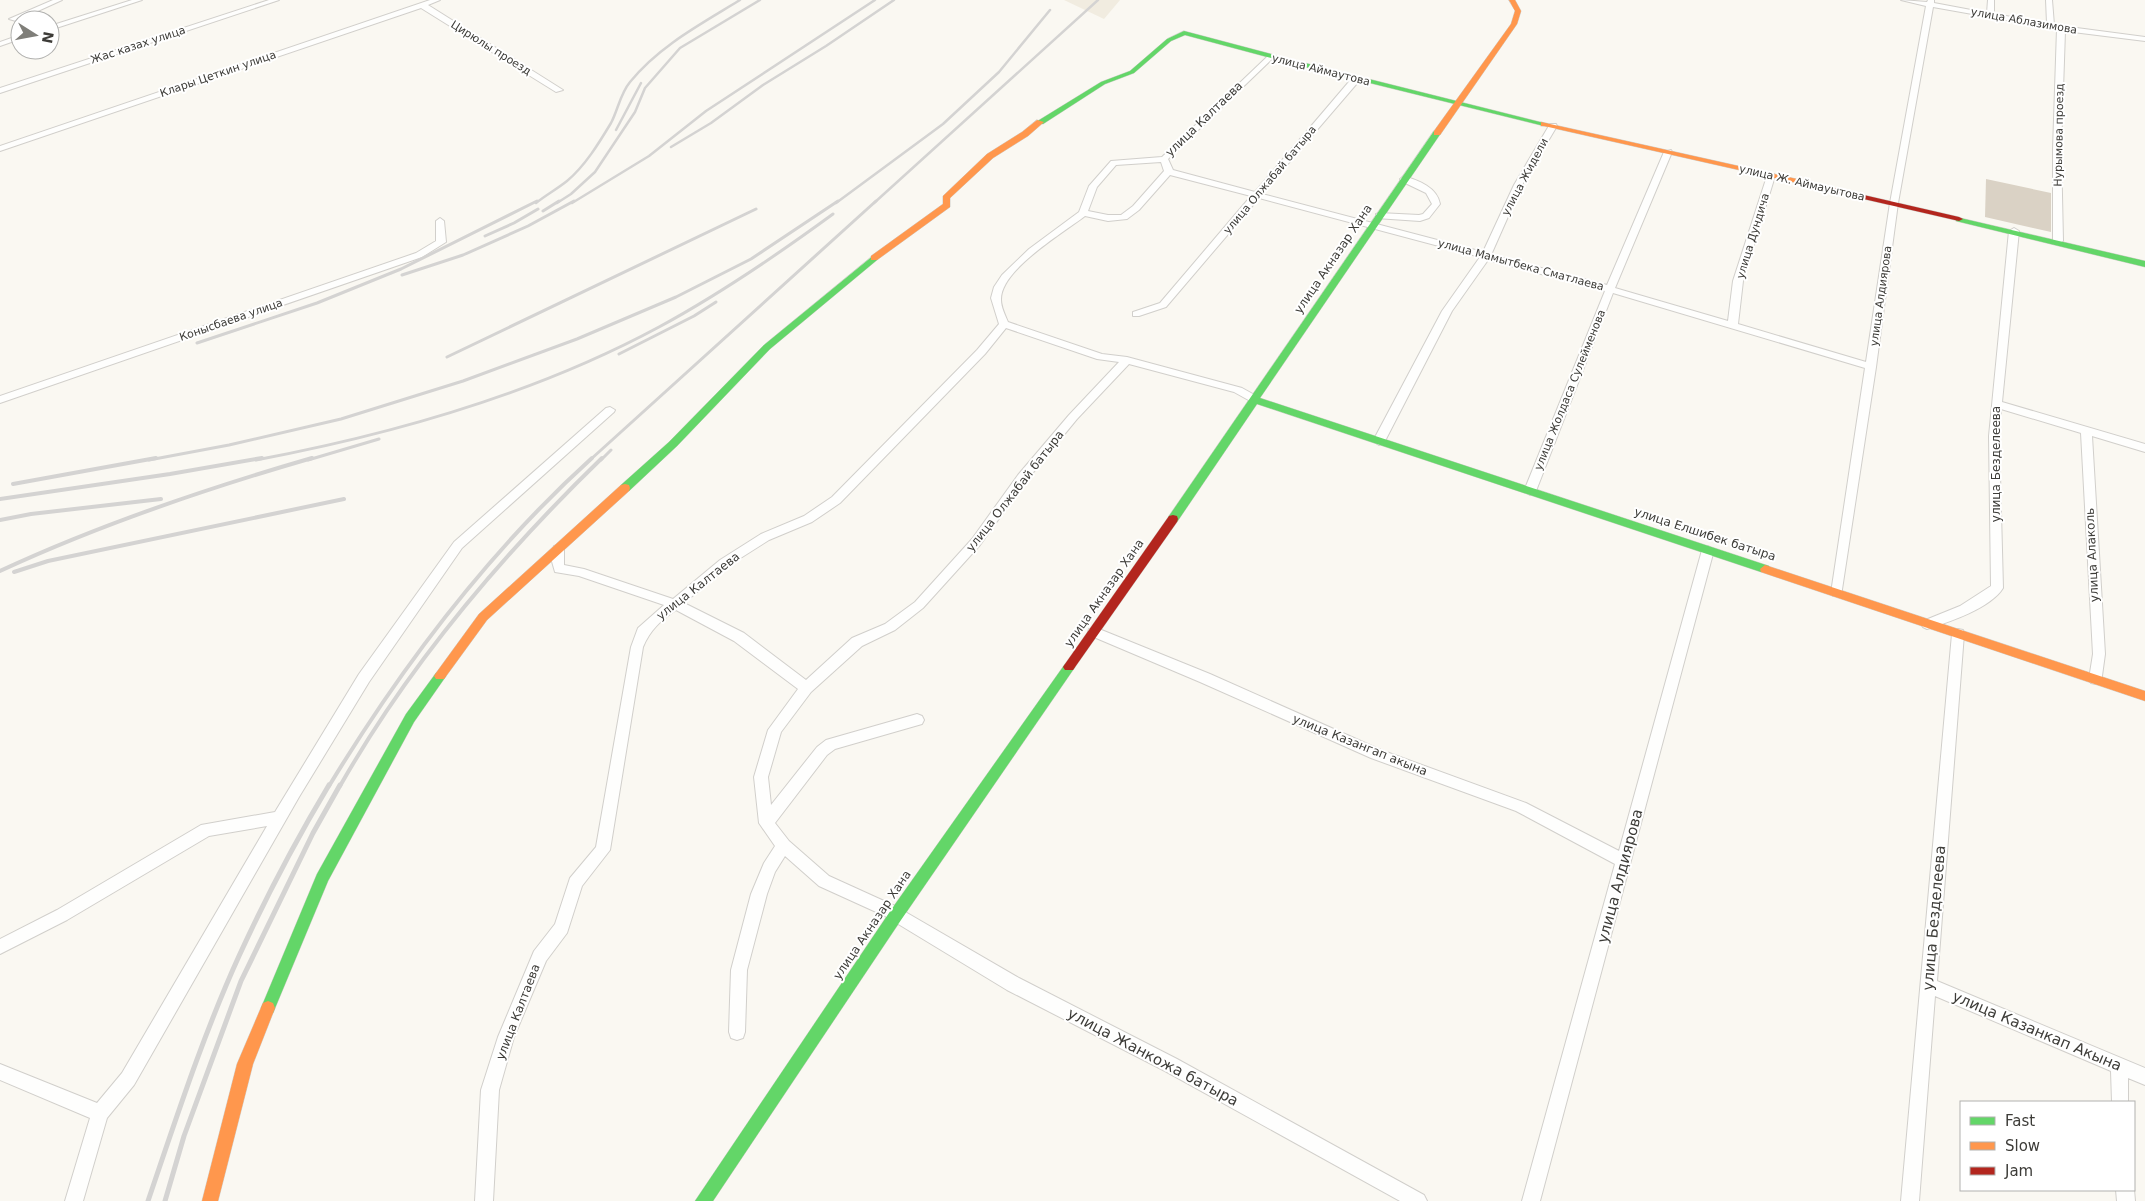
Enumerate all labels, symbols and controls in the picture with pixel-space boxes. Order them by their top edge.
street label: улица Аблазимова [1970,5,2078,37]
north arrow [10,10,60,60]
street label: Цирюлы проезд [448,18,534,78]
street label: Жас казах улица [89,24,187,66]
text: N [39,30,57,45]
street label: Клары Цеткин улица [158,48,278,100]
street label: улица Аймаутова [1270,51,1372,89]
street label: улица Калтаева [1163,79,1245,159]
street label: Нурымова проезд [2052,83,2066,187]
street label: улица Олжабай батыра [1221,123,1319,237]
street label: улица Жидели [1499,136,1551,218]
street label: улица Ж. Аймауытова [1738,162,1866,204]
street label: улица Дундича [1734,192,1772,280]
street label: улица Акназар Хана [1291,202,1375,316]
street label: улица Мамытбека Сматлаева [1437,237,1605,293]
street label: улица Алдиярова [1868,245,1894,347]
street label: Конысбаева улица [178,296,284,344]
street label: улица Жолдаса Сулейменова [1532,308,1608,472]
street label: улица Безделеева [1989,406,2003,522]
street label: улица Олжабай батыра [963,428,1067,554]
street label: улица Елшибек батыра [1632,504,1778,564]
street label: улица Алаколь [2083,507,2101,603]
street label: улица Акназар Хана [1061,536,1147,650]
street label: улица Калтаева [654,549,742,623]
street label: улица Казангап акына [1291,712,1429,778]
street label: улица Алдиярова [1593,807,1647,945]
street label: улица Безделеева [1919,845,1949,991]
street label: улица Акназар Хана [830,868,914,982]
street label: улица Калтаева [493,962,543,1062]
street label: улица Казанкап Акына [1950,987,2124,1075]
street label: улица Жанкожа батыра [1064,1004,1242,1110]
legend [1960,1101,2135,1191]
text: Fast [2005,1112,2035,1130]
text: Slow [2005,1137,2040,1155]
text: Jam [2004,1162,2033,1180]

